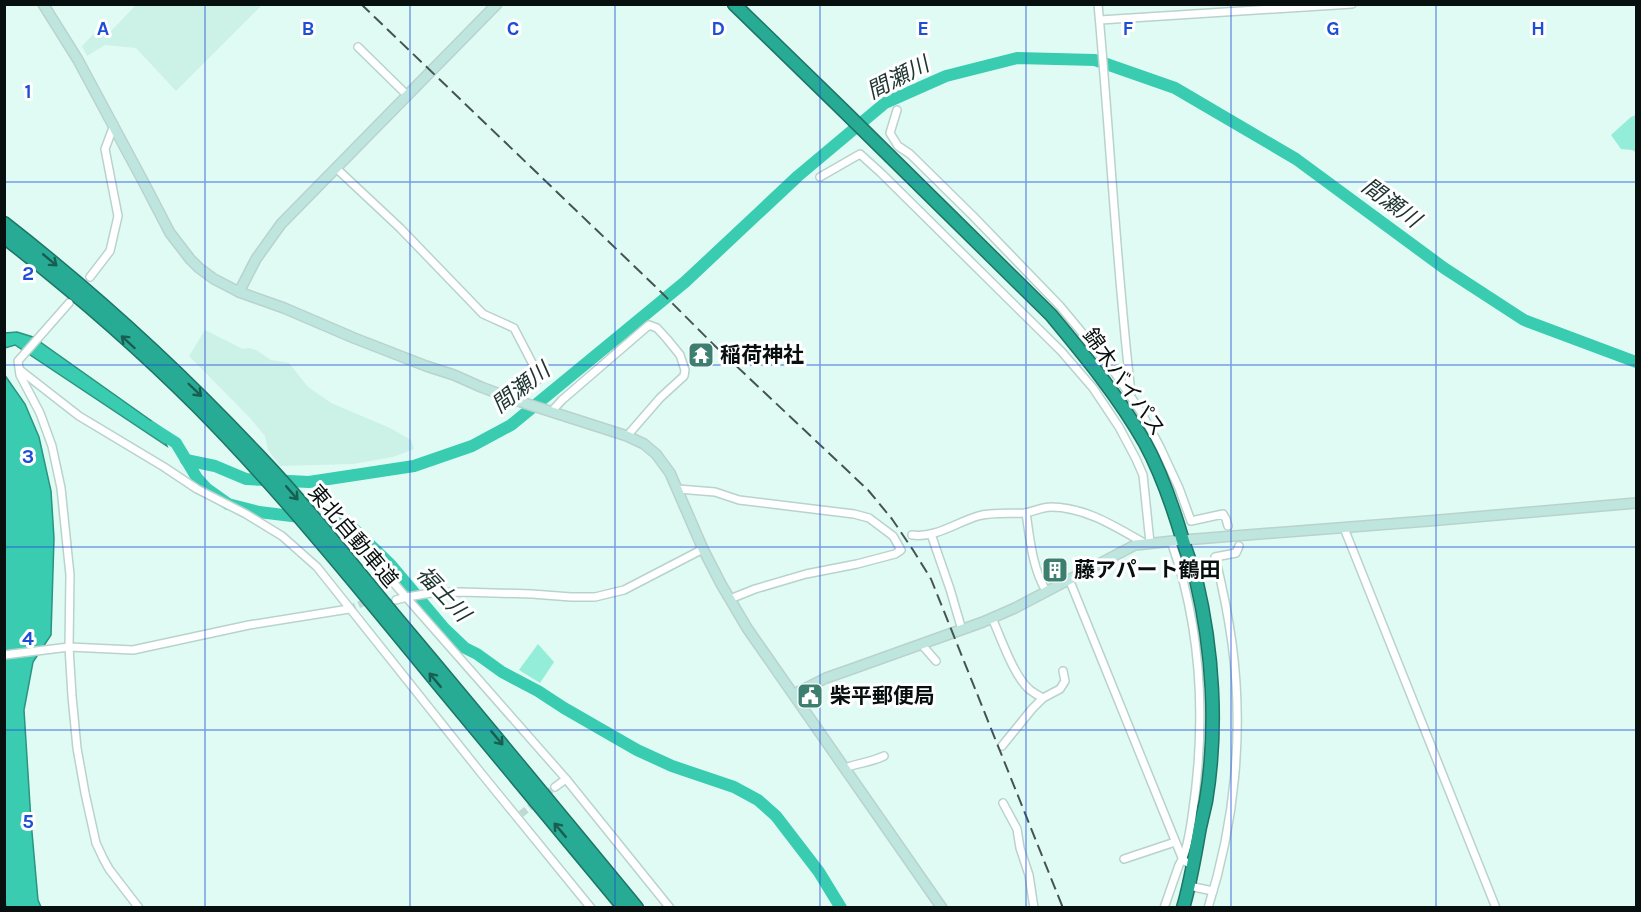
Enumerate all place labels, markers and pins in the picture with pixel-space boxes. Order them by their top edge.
temple icon: 稲荷神社 [686,340,716,370]
place label: 稲荷神社 [720,343,804,367]
building icon: 藤アパート鶴田 [1040,555,1070,585]
place label: 藤アパート鶴田 [1074,558,1221,582]
public building icon: 柴平郵便局 [795,681,825,711]
place label: 柴平郵便局 [830,684,935,708]

